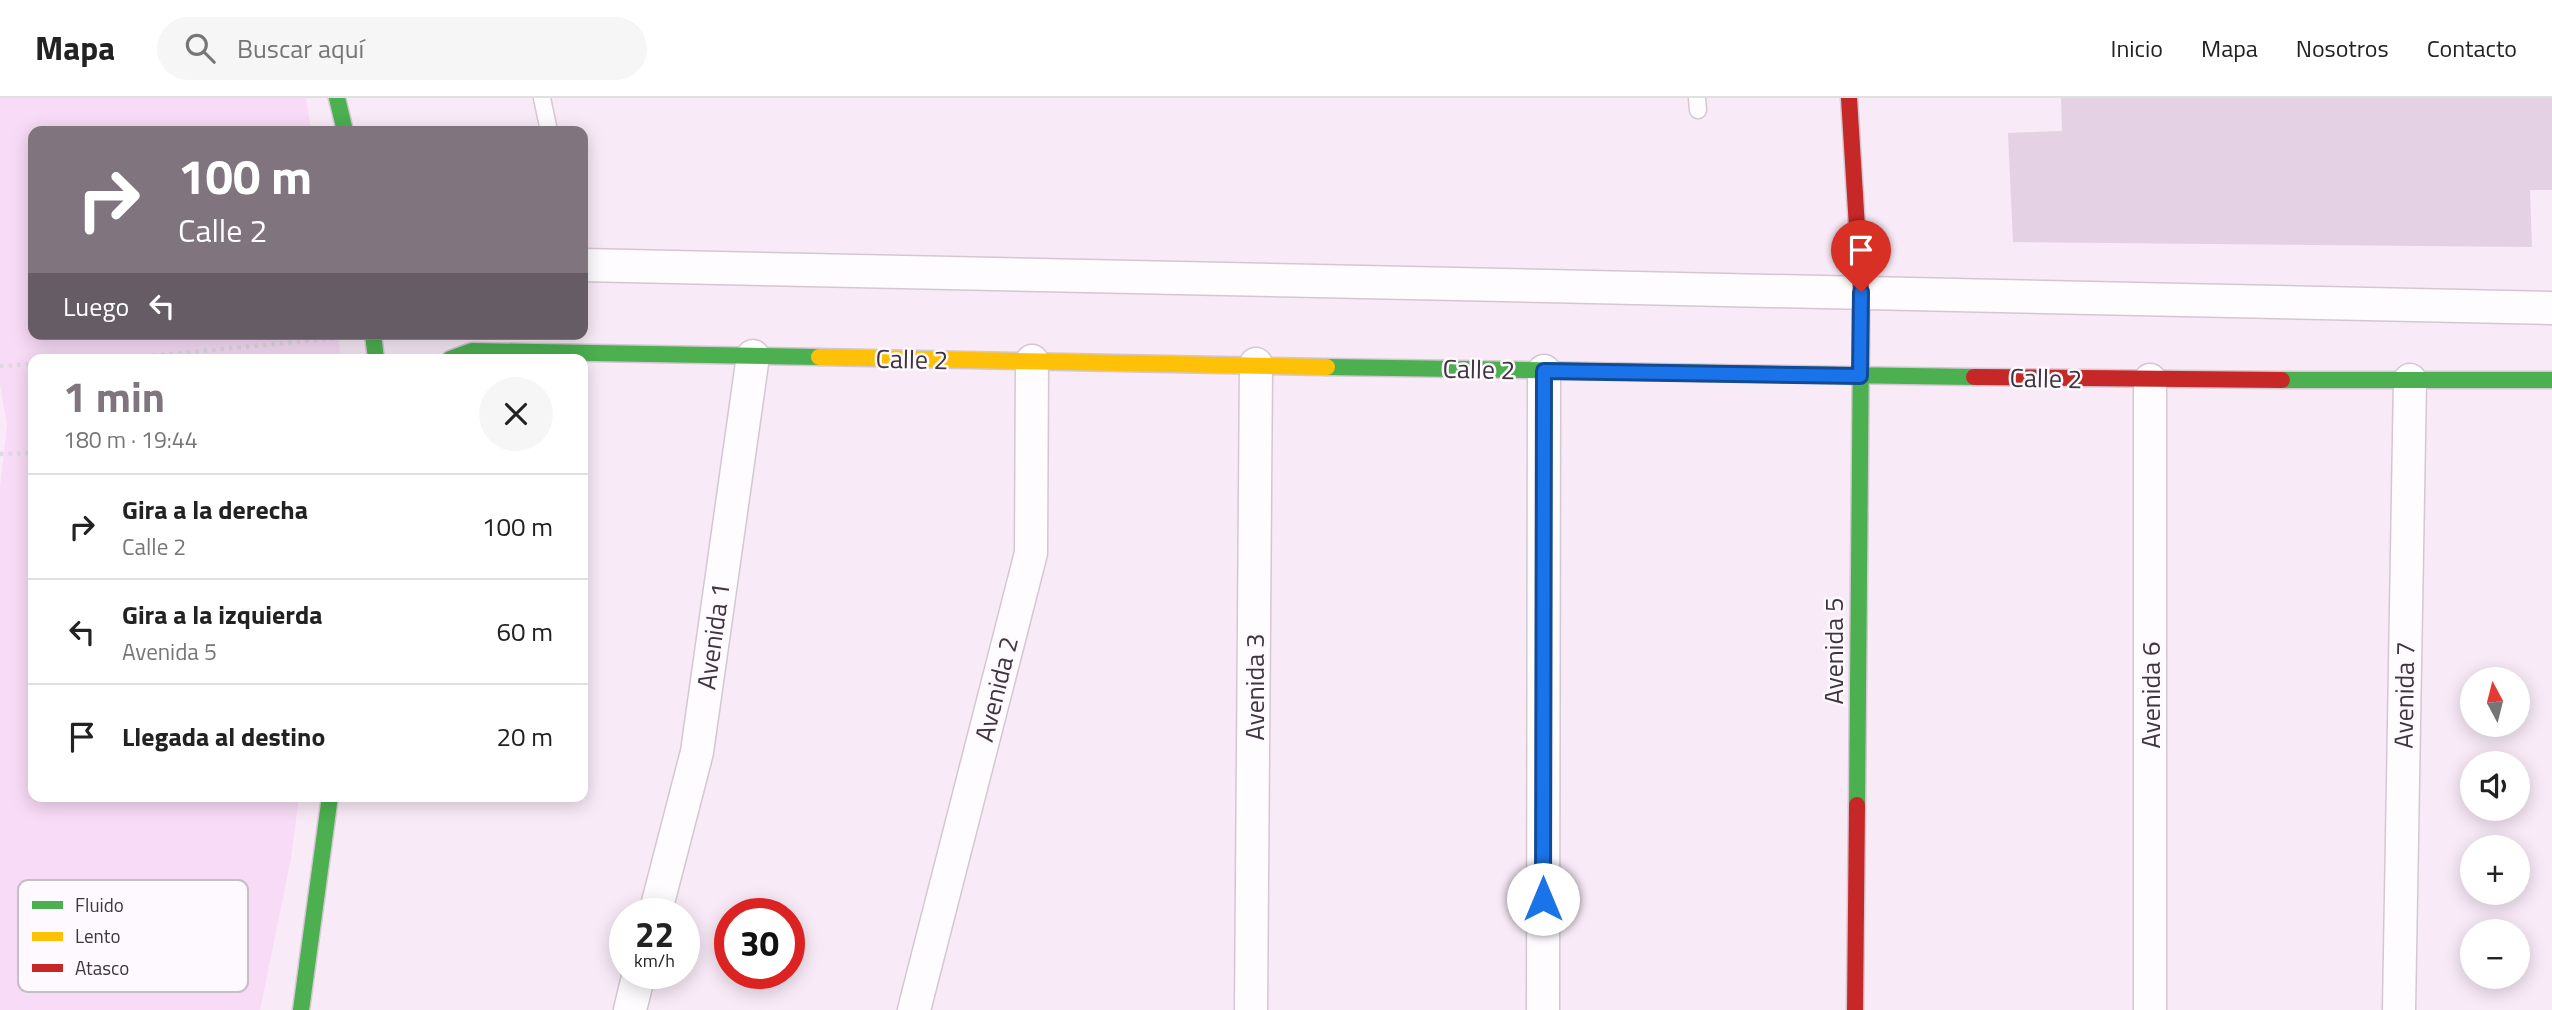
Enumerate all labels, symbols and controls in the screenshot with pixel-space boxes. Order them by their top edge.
search box [157,17,647,80]
text: Mapa [35,23,115,73]
icon: search [181,29,219,67]
text: Buscar aquí [237,29,364,68]
text: Inicio [2111,30,2163,66]
text: Mapa [2201,30,2258,66]
text: Nosotros [2296,30,2389,66]
text: Contacto [2427,30,2517,66]
text: 100 m [178,138,312,213]
icon: right [63,154,154,245]
text: Calle 2 [178,206,267,254]
pin [1831,220,1891,292]
icon: arrive [1842,231,1880,269]
text: Luego [63,287,129,326]
icon: left [143,287,181,325]
street label: Calle 2 [875,339,949,379]
street label: Calle 2 [1442,349,1516,389]
street label: Calle 2 [2009,358,2083,398]
text: 1 min [63,364,165,428]
button: close [479,377,553,451]
text: 180 m · 19:44 [63,422,198,457]
text: Gira a la derecha [122,490,308,529]
text: 100 m [482,507,553,546]
icon: right [63,508,101,546]
text: Calle 2 [122,529,186,564]
street label: Avenida 1 [686,580,740,692]
text: Gira a la izquierda [122,595,323,634]
street label: Avenida 5 [1814,597,1853,705]
text: 60 m [496,612,553,651]
icon: left [63,613,101,651]
street label: Avenida 2 [964,632,1028,746]
street label: Avenida 3 [1235,633,1274,741]
text: Avenida 5 [122,634,217,669]
street label: Avenida 6 [2131,641,2170,749]
street label: Avenida 7 [2384,641,2424,749]
north arrow [2460,667,2530,737]
map controls [2460,667,2530,989]
text: Llegada al destino [122,717,325,756]
text: 20 m [496,717,553,756]
icon: arrive [63,718,101,756]
button: sound [2460,751,2530,821]
button: + [2460,835,2530,905]
position arrow [1506,862,1580,936]
legend [18,880,248,992]
text: Fluido [75,890,124,919]
speed limit sign: 30 [714,898,805,989]
text: 22 [635,907,674,961]
button: − [2460,919,2530,989]
text: Lento [75,921,120,950]
text: km/h [634,947,675,974]
text: Atasco [75,953,129,982]

